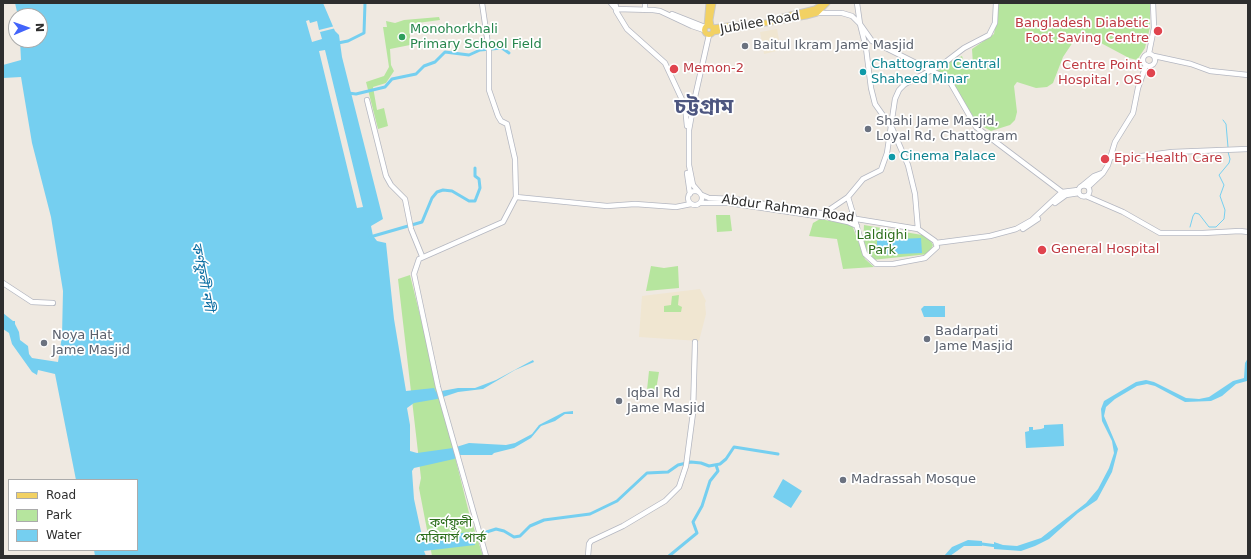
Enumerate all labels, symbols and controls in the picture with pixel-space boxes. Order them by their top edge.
north arrow [8,8,48,48]
street label: Jubilee Road [719,8,801,38]
place label: Bangladesh Diabetic Foot Saving Centre [1015,16,1149,47]
place label: Monohorkhali Primary School Field [410,22,542,53]
text: N [33,23,46,32]
marker: Bangladesh Diabetic Foot Saving Centre [1152,25,1164,37]
marker: Monohorkhali Primary School Field [397,32,407,42]
place label: Baitul Ikram Jame Masjid [753,38,914,54]
marker: Baitul Ikram Jame Masjid [740,41,750,51]
place label: Chattogram Central Shaheed Minar [871,57,1000,88]
place label: Centre Point Hospital , OS [1058,58,1142,89]
place label: Memon-2 [683,61,744,77]
marker: Memon-2 [668,63,680,75]
marker: Chattogram Central Shaheed Minar [858,67,868,77]
marker: Centre Point Hospital , OS [1145,67,1157,79]
district label: চট্টগ্রাম [675,95,733,121]
place label: Shahi Jame Masjid, Loyal Rd, Chattogram [876,114,1018,145]
marker: Shahi Jame Masjid, Loyal Rd, Chattogram [863,124,873,134]
place label: Cinema Palace [900,149,996,165]
place label: Epic Health Care [1114,151,1222,167]
marker: Cinema Palace [887,152,897,162]
marker: Epic Health Care [1099,153,1111,165]
street label: Abdur Rahman Road [721,192,855,226]
park label: Laldighi Park [857,228,907,259]
water label: কর্ণফুলী নদী [187,241,217,313]
place label: General Hospital [1051,242,1159,258]
marker: General Hospital [1036,244,1048,256]
place label: Badarpati Jame Masjid [935,324,1013,355]
place label: Noya Hat Jame Masjid [52,328,130,359]
marker: Badarpati Jame Masjid [922,334,932,344]
marker: Noya Hat Jame Masjid [39,338,49,348]
place label: Iqbal Rd Jame Masjid [627,386,705,417]
marker: Iqbal Rd Jame Masjid [614,396,624,406]
place label: Madrassah Mosque [851,472,976,488]
marker: Madrassah Mosque [838,475,848,485]
legend [8,479,138,551]
text: Road [46,488,76,502]
text: Park [46,508,72,522]
park label: কর্ণফুলী মেরিনার্স পার্ক [416,516,486,547]
text: Water [46,528,81,542]

